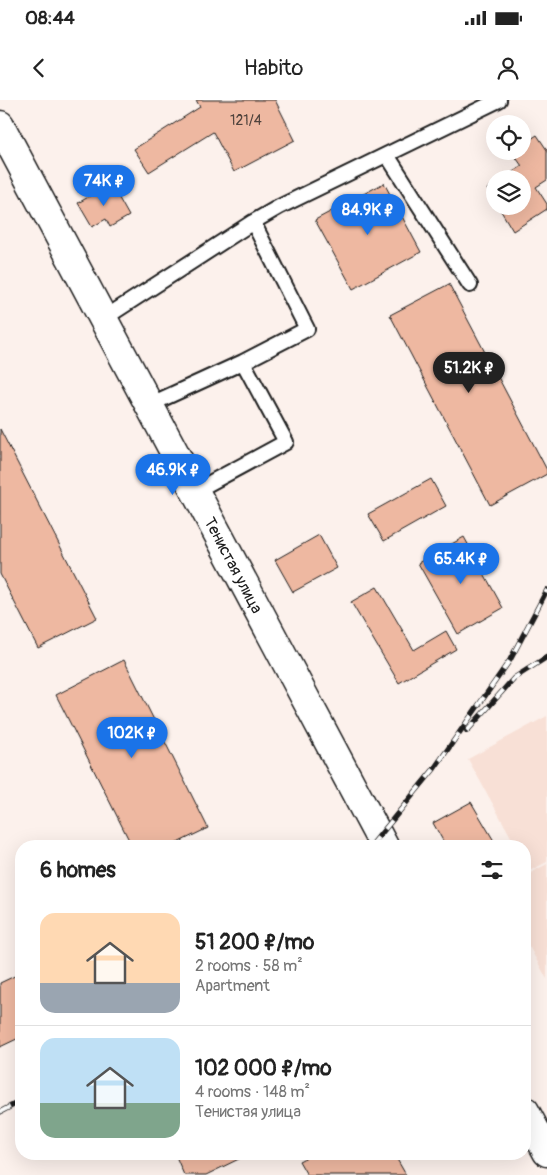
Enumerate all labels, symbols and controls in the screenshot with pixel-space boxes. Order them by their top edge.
text: 08:44 [25,6,75,30]
icon: back [25,54,53,82]
text: Habito [244,54,303,82]
icon: person [494,54,522,82]
house number: 121/4 [230,112,262,129]
map controls [486,115,531,215]
button: locate [486,115,531,160]
pin: 74K ₽ [69,164,139,207]
button: layers [486,170,531,215]
text: 74K ₽ [84,171,124,191]
pin: 84.9K ₽ [322,194,414,236]
text: 84.9K ₽ [342,200,394,220]
pin: 51.2K ₽ [423,352,515,394]
text: 51.2K ₽ [444,358,494,378]
pin: 46.9K ₽ [127,454,219,496]
text: 46.9K ₽ [146,460,200,480]
street label: Тенистая улица [199,514,267,617]
pin: 65.4K ₽ [415,542,507,585]
text: 65.4K ₽ [434,549,488,569]
pin: 102K ₽ [91,716,173,759]
text: 102K ₽ [108,723,156,743]
icon: filters [478,856,506,884]
text: 6 homes [40,857,116,884]
text: 51 200 ₽/mo [195,929,314,956]
icon: home [80,933,140,993]
text: 2 rooms · 58 m² [195,956,303,976]
text: Apartment [195,976,270,996]
text: 102 000 ₽/mo [195,1055,332,1082]
icon: home [80,1058,140,1118]
text: 4 rooms · 148 m² [195,1082,310,1102]
text: Тенистая улица [195,1102,301,1122]

